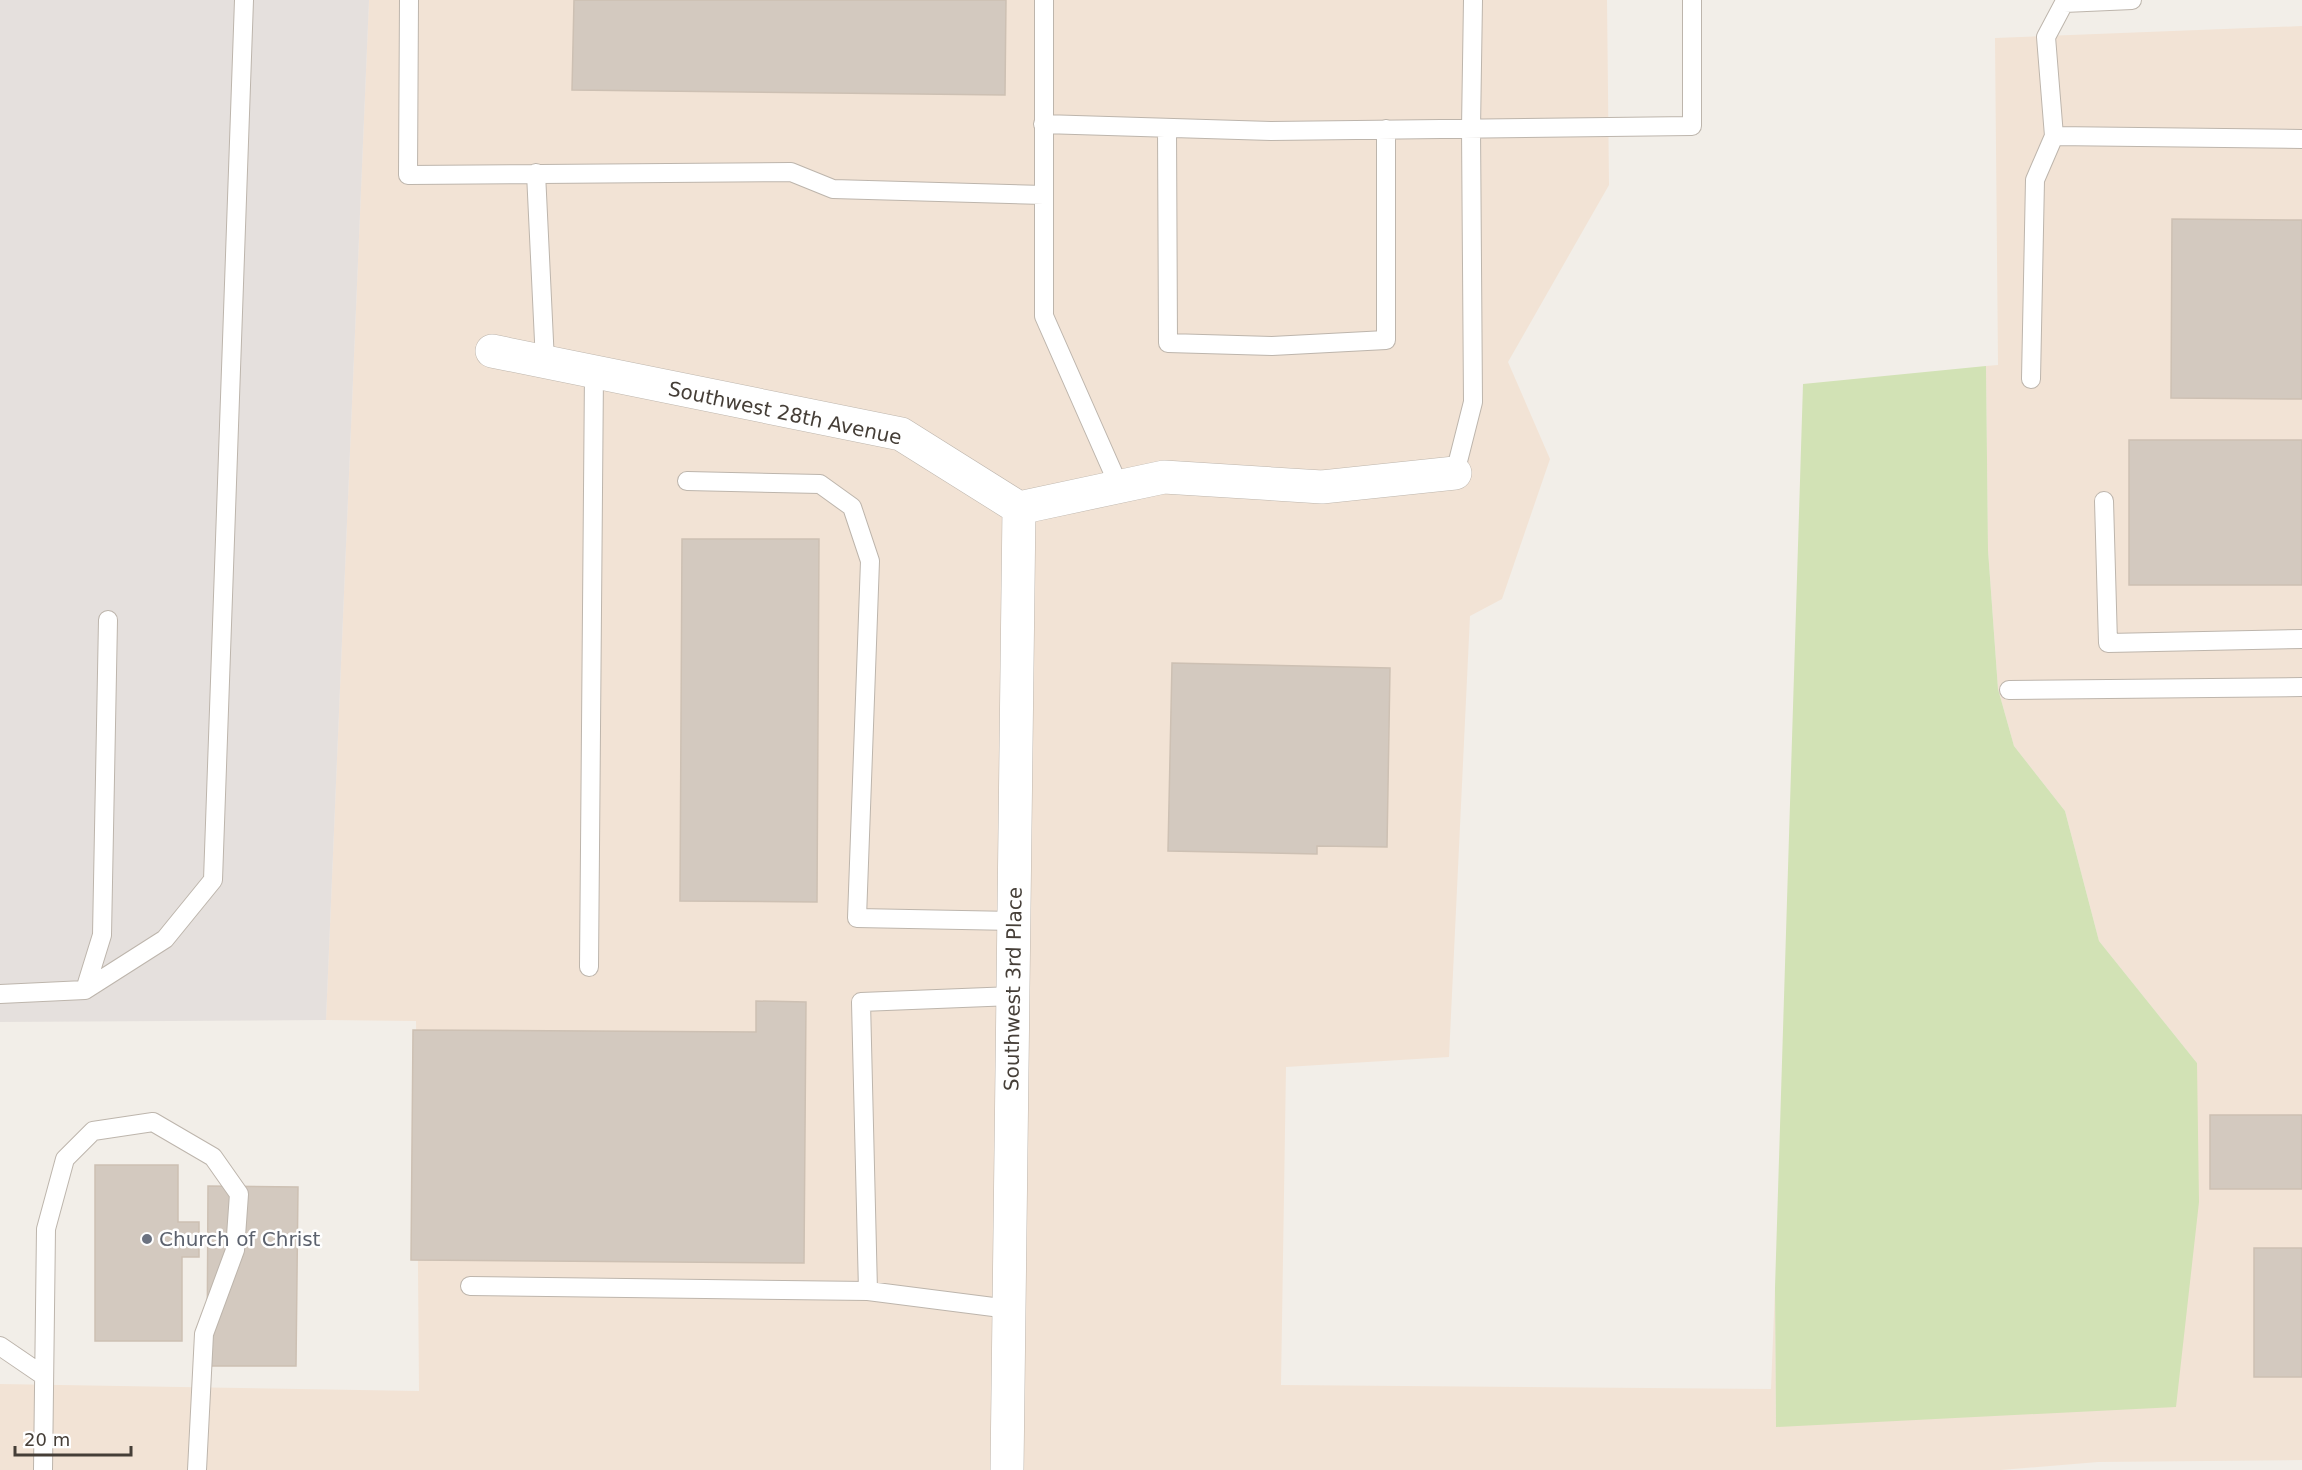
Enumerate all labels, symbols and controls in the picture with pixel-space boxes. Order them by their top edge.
street label: Southwest 28th Avenue [666,377,904,449]
street label: Southwest 3rd Place [999,887,1027,1091]
place label: Church of Christ [159,1227,321,1251]
marker: Church of Christ [140,1232,154,1246]
scale bar [15,1419,130,1457]
text: 20 m [24,1429,70,1450]

